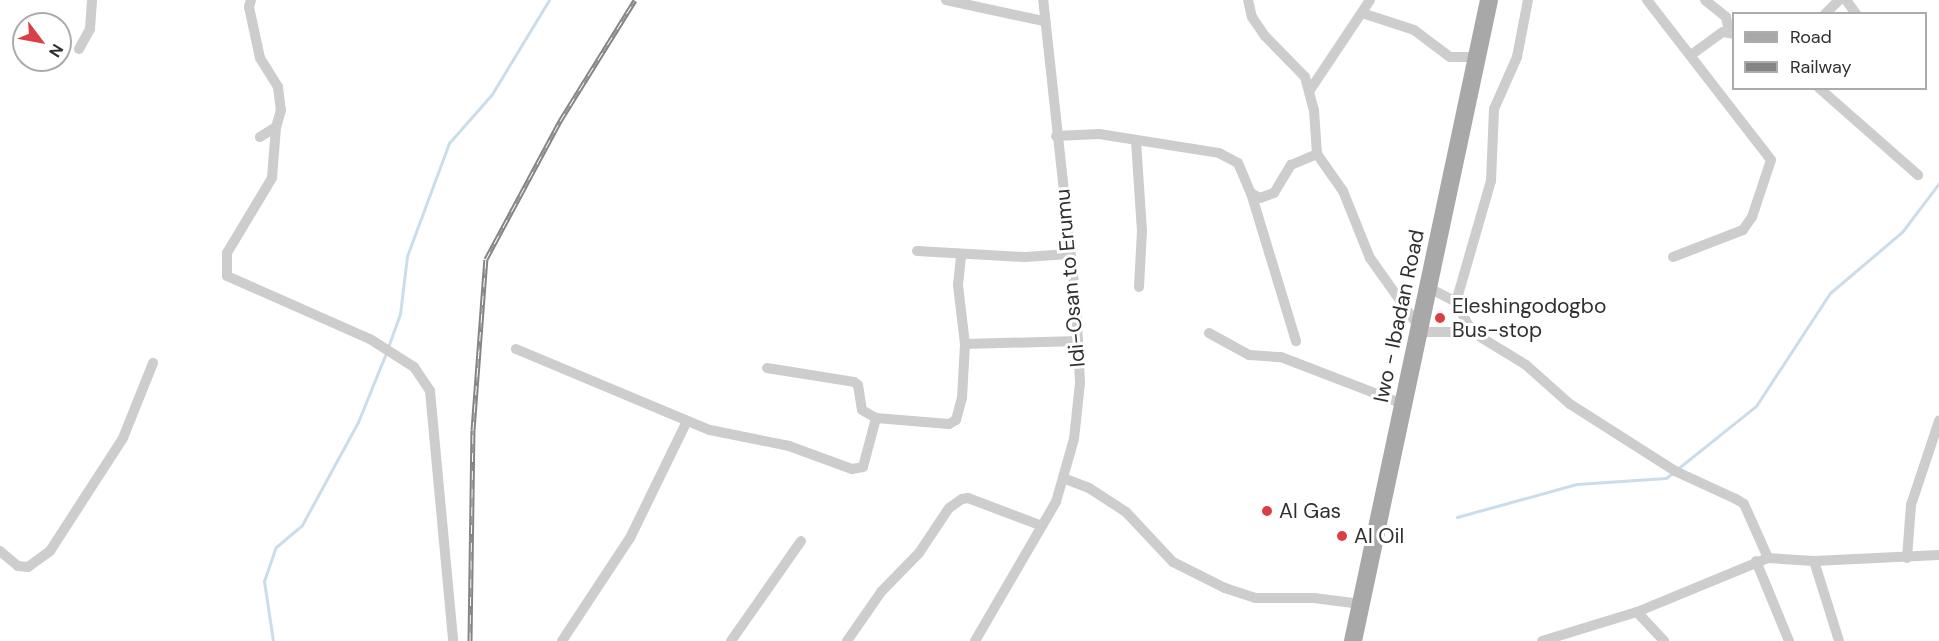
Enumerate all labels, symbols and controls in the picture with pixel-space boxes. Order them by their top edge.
north arrow [12,12,72,72]
legend [1732,12,1927,90]
text: Road [1790,25,1832,49]
text: N [44,40,68,61]
text: Railway [1790,55,1852,79]
street label: Idi-Osan to Erumu [1050,188,1090,368]
street label: Iwo - Ibadan Road [1368,227,1430,405]
place label: Eleshingodogbo Bus-stop [1452,293,1606,343]
marker: Eleshingodogbo Bus-stop [1433,311,1447,325]
place label: Al Gas [1279,498,1341,524]
marker: Al Gas [1260,504,1274,518]
place label: Al Oil [1354,523,1404,549]
marker: Al Oil [1335,529,1349,543]

